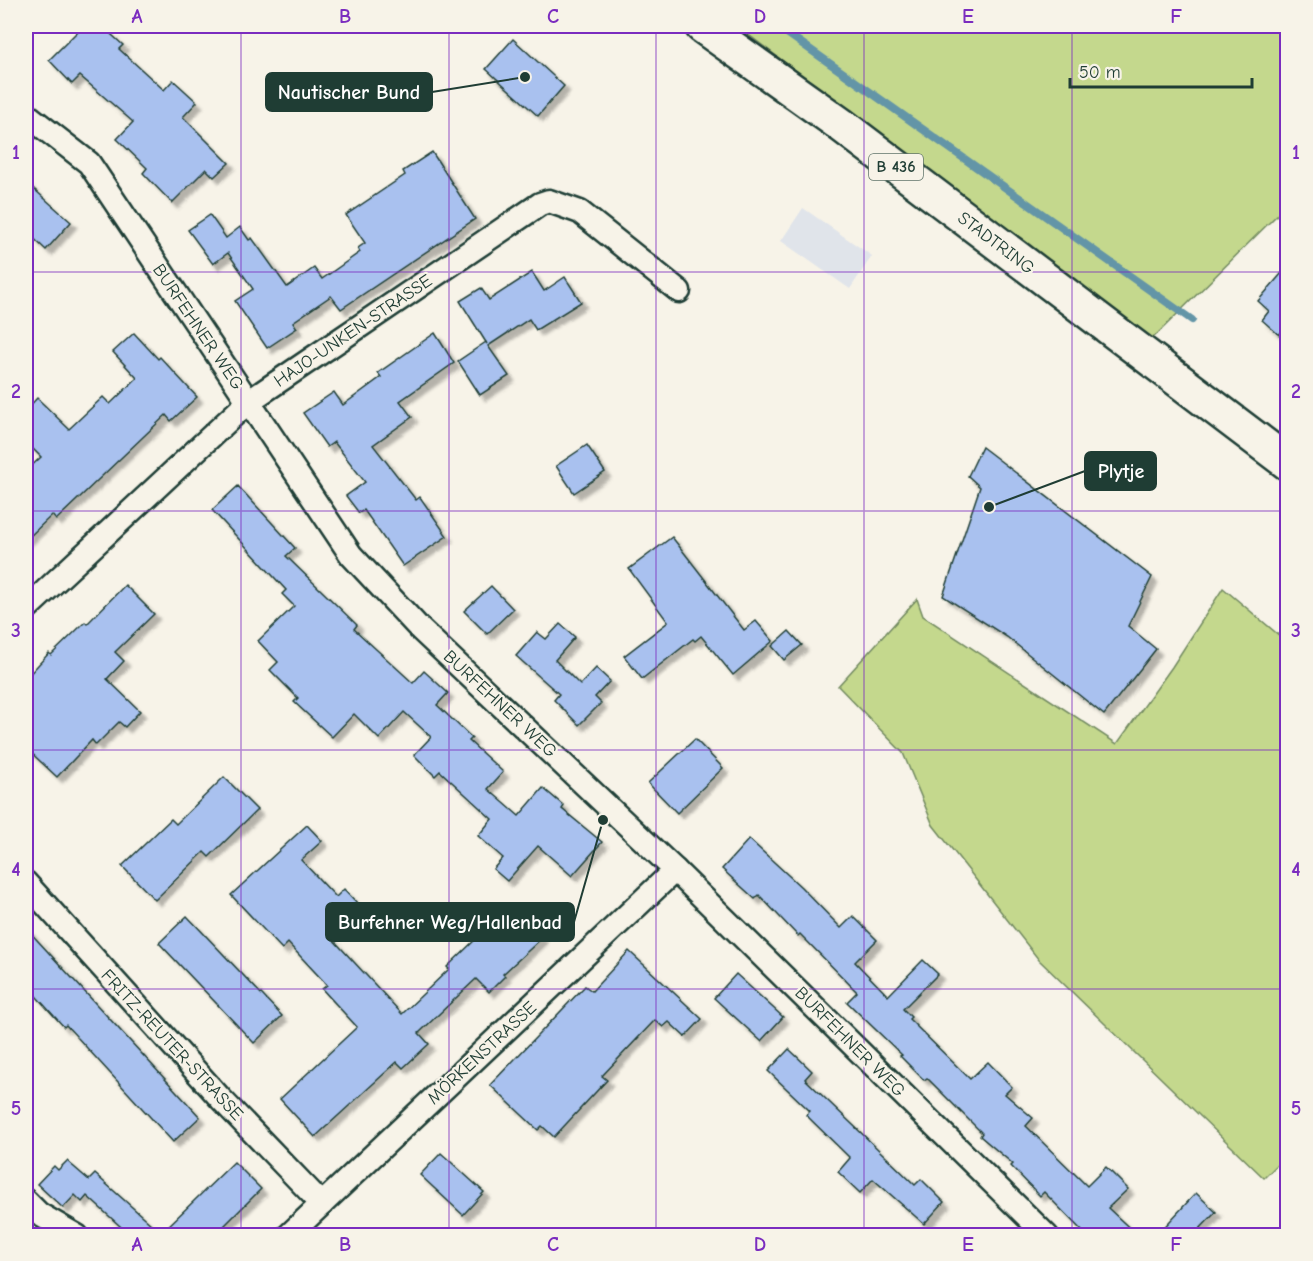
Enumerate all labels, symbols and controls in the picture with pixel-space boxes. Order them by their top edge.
text: A [131,5,143,28]
text: B [339,5,351,28]
text: C [547,5,559,28]
text: D [754,5,766,28]
text: E [962,5,974,28]
text: F [1170,5,1182,28]
scale bar [1070,51,1252,89]
text: 50 m [1079,62,1121,83]
callout: Nautischer Bund [266,73,432,111]
text: Nautischer Bund [278,81,420,104]
text: 1 [12,141,20,164]
text: 1 [1292,141,1300,164]
road number: B 436 [869,154,923,180]
street label: STADTRING [954,207,1039,279]
street label: BURFEHNER WEG [148,260,248,394]
street label: HAJO-UNKEN-STRASSE [270,270,436,392]
text: 2 [11,380,21,403]
text: 2 [1291,380,1301,403]
callout: Plytje [1085,452,1156,490]
text: Plytje [1098,460,1144,483]
text: 3 [11,619,21,642]
text: 3 [1291,619,1301,642]
street label: BURFEHNER WEG [439,646,561,762]
text: 4 [11,858,21,881]
text: 4 [1291,858,1301,881]
callout: Burfehner Weg/Hallenbad [326,903,574,941]
text: Burfehner Weg/Hallenbad [338,911,562,934]
street label: FRITZ-REUTER-STRASSE [97,965,248,1125]
street label: BURFEHNER WEG [791,983,910,1102]
street label: MÖRKENSTRASSE [423,997,541,1109]
text: 5 [11,1097,21,1120]
text: 5 [1291,1097,1301,1120]
text: A [131,1233,143,1256]
text: B [339,1233,351,1256]
text: C [547,1233,559,1256]
text: D [754,1233,766,1256]
text: E [962,1233,974,1256]
text: F [1170,1233,1182,1256]

